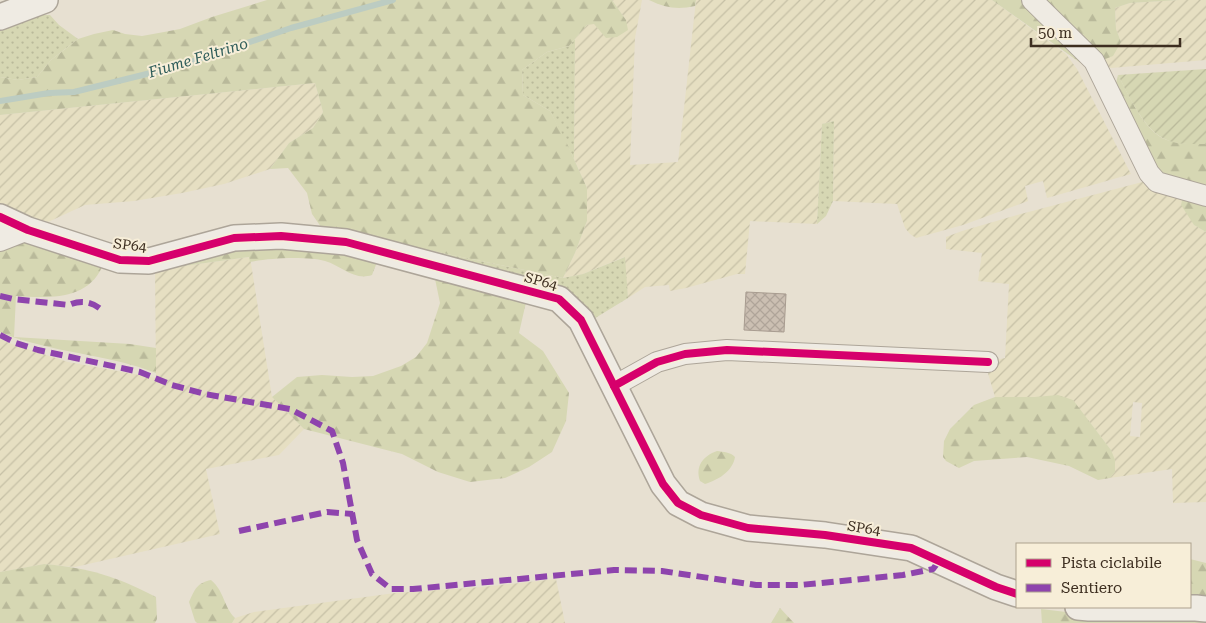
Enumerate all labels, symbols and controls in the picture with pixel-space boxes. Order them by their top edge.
scale bar [1031,15,1180,47]
text: 50 m [1038,24,1073,42]
water label: Fiume Feltrino [145,34,250,82]
street label: SP64 [112,235,148,255]
street label: SP64 [523,269,559,293]
street label: SP64 [846,517,882,539]
legend [1016,543,1191,608]
text: Pista ciclabile [1061,554,1162,572]
text: Sentiero [1061,579,1122,597]

